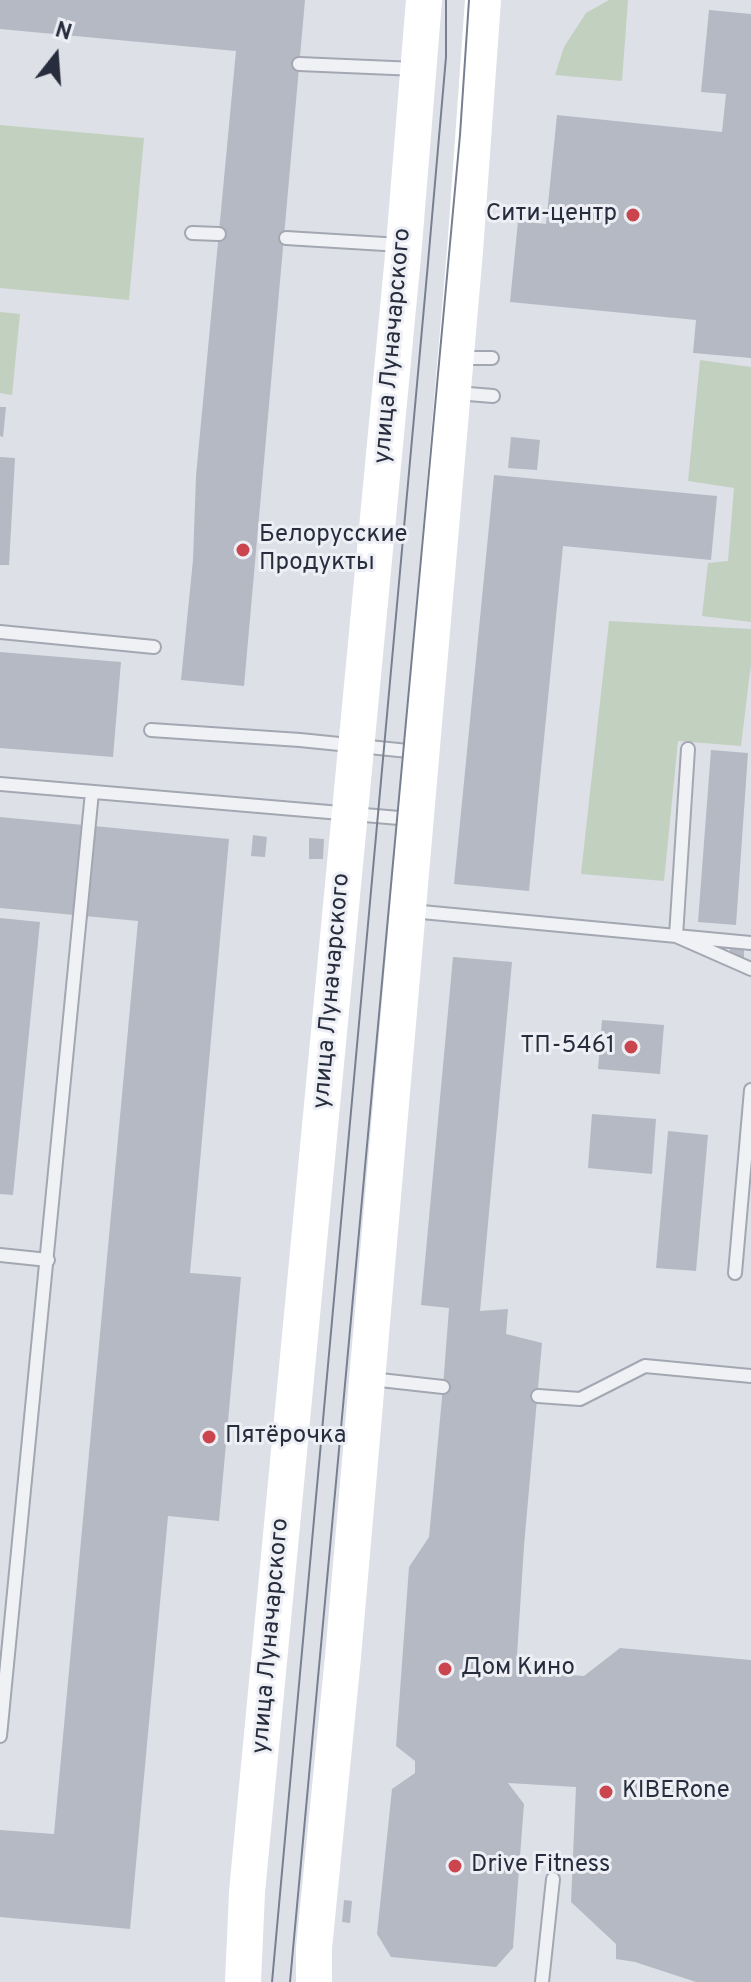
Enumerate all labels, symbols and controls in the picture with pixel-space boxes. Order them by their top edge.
north arrow [16,16,96,96]
text: N [52,17,75,48]
place label: Сити-центр [486,201,617,229]
marker: Сити-центр [624,206,642,224]
street label: улица Луначарского [369,227,419,465]
place label: Белорусские Продукты [259,522,408,578]
marker: Белорусские Продукты [234,541,252,559]
street label: улица Луначарского [308,872,358,1110]
place label: ТП-5461 [520,1033,615,1061]
marker: ТП-5461 [622,1038,640,1056]
place label: Пятёрочка [225,1423,346,1451]
marker: Пятёрочка [200,1428,218,1446]
street label: улица Луначарского [247,1517,297,1755]
place label: Дом Кино [461,1655,575,1683]
marker: Дом Кино [436,1660,454,1678]
place label: KIBERone [622,1778,730,1806]
marker: KIBERone [597,1783,615,1801]
place label: Drive Fitness [471,1852,610,1880]
marker: Drive Fitness [446,1857,464,1875]

